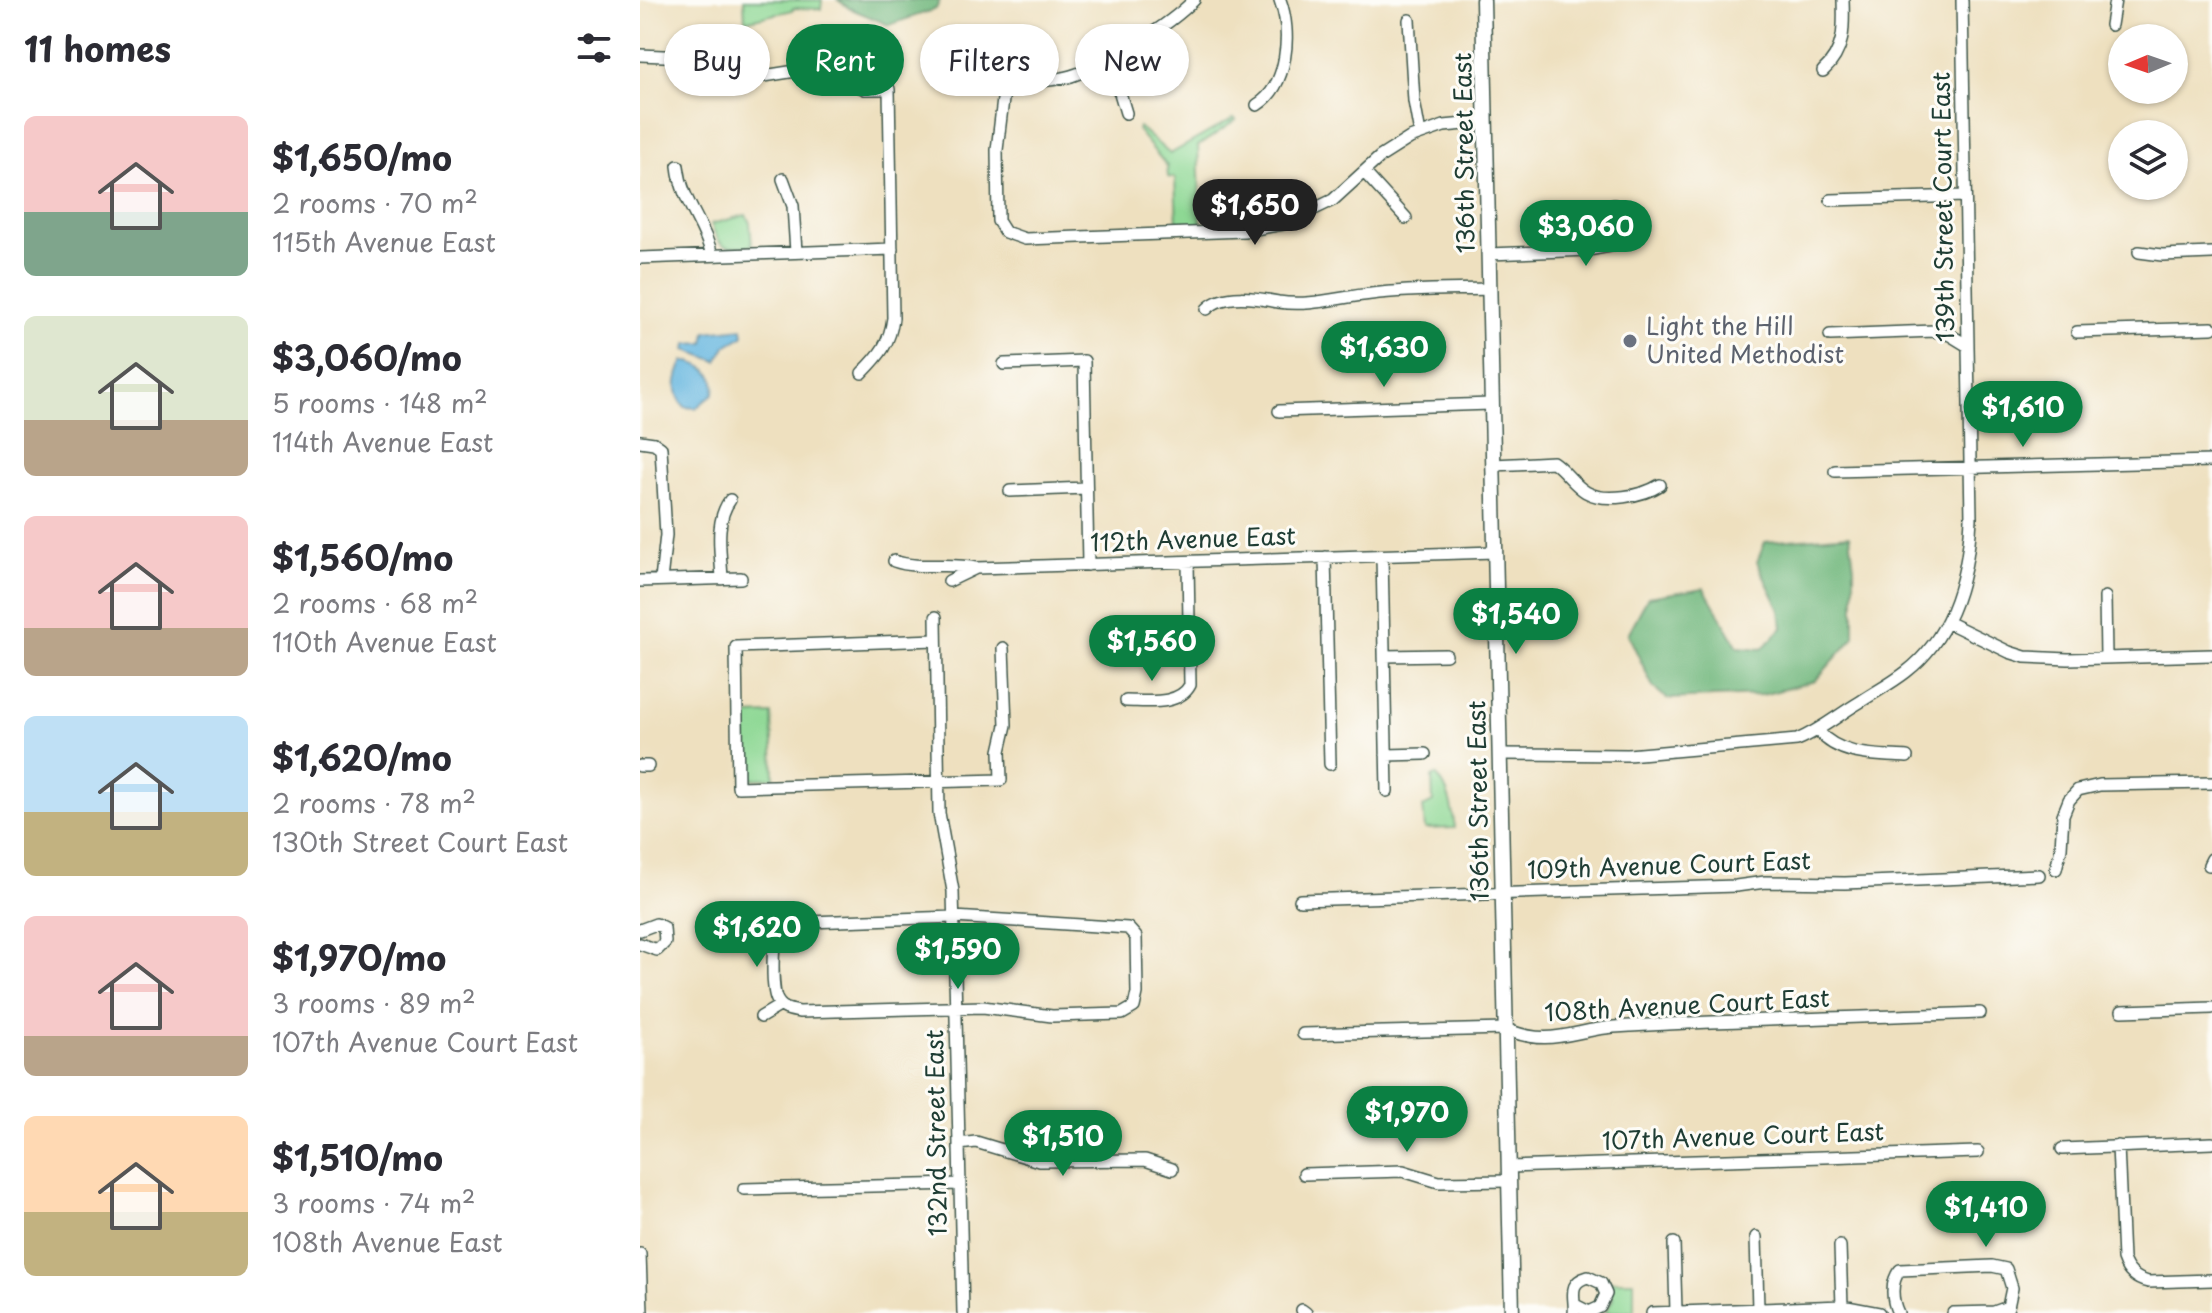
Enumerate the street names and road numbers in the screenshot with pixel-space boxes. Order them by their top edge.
street label: 136th Street East [1443,52,1483,254]
street label: 139th Street Court East [1922,72,1962,343]
street label: 112th Avenue East [1089,516,1296,560]
street label: 136th Street East [1457,700,1497,902]
street label: 109th Avenue Court East [1527,841,1811,887]
street label: 108th Avenue Court East [1543,979,1830,1029]
street label: 132nd Street East [915,1029,955,1237]
street label: 107th Avenue Court East [1601,1112,1885,1158]

